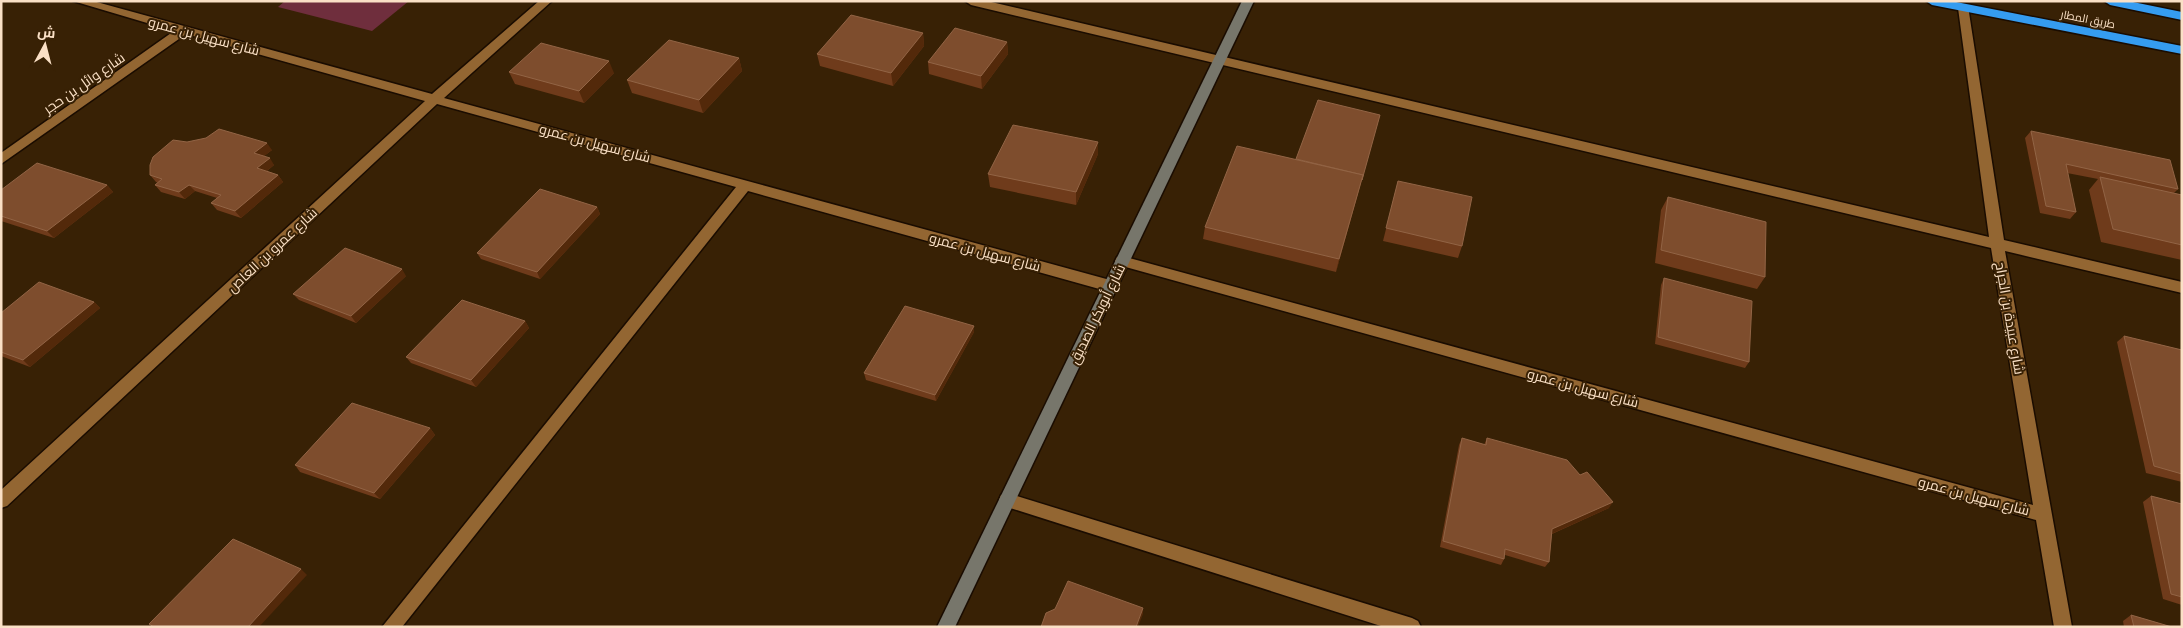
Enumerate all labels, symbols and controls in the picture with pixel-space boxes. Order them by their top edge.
street label: طريق المطار [2059,8,2116,31]
street label: شارع سهيل بن عمرو [147,13,261,59]
north arrow [20,20,70,70]
text: ش [37,23,57,42]
street label: شارع وائل بن حجر [40,49,128,118]
street label: شارع سهيل بن عمرو [538,120,652,166]
street label: شارع عمرو بن العاص [224,204,321,296]
street label: شارع سهيل بن عمرو [928,229,1042,275]
street label: شارع عبيدة بن الجراح [1991,260,2028,376]
street label: شارع أبوبكر الصديق [1065,261,1129,367]
street label: شارع سهيل بن عمرو [1526,365,1640,411]
street label: شارع سهيل بن عمرو [1917,473,2031,519]

